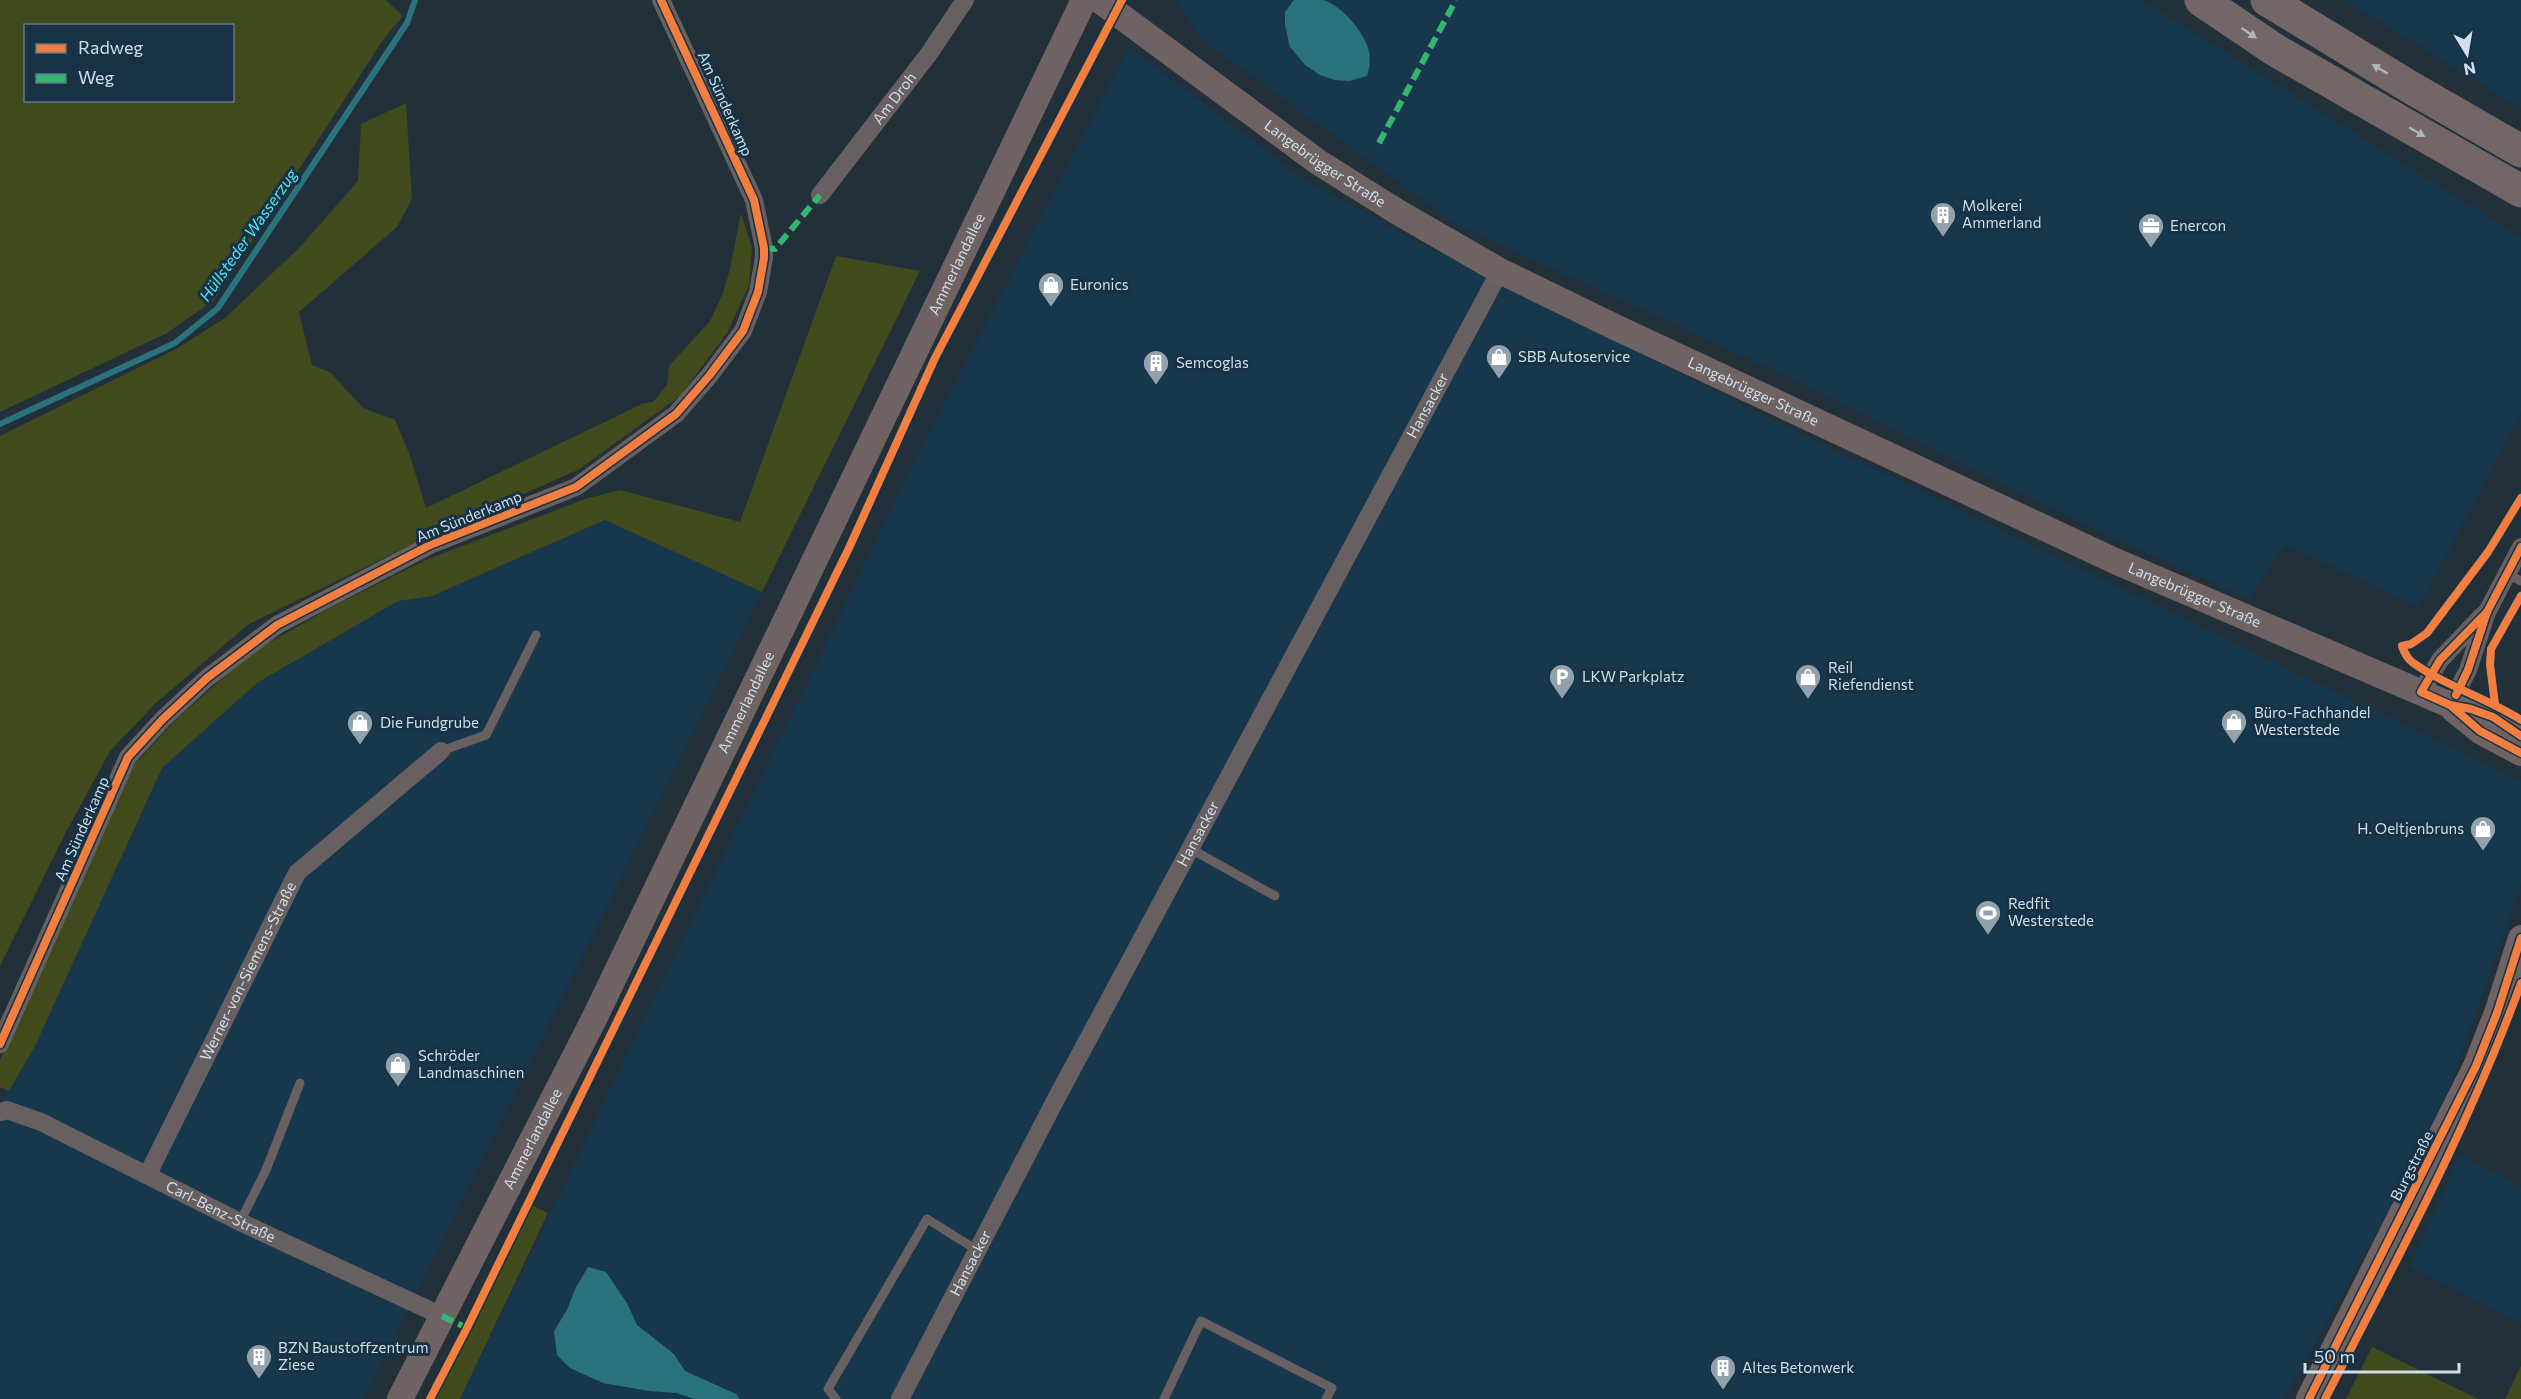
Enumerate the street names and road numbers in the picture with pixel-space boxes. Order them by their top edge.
street label: Am Sünderkamp [695,49,757,159]
street label: Am Droh [868,68,919,127]
street label: Langebrügger Straße [1261,115,1389,210]
street label: Ammerlandallee [924,210,988,318]
street label: Langebrügger Straße [1685,352,1822,429]
street label: Hansacker [1402,369,1452,441]
street label: Am Sünderkamp [413,487,524,546]
street label: Langebrügger Straße [2126,558,2264,631]
street label: Ammerlandallee [713,648,778,756]
street label: Am Sünderkamp [50,773,112,884]
street label: Hansacker [1172,798,1222,869]
street label: Werner-von-Siemens-Straße [196,879,299,1063]
street label: Ammerlandallee [499,1085,565,1192]
street label: Burgstraße [2386,1128,2436,1203]
street label: Carl-Benz-Straße [163,1176,279,1245]
street label: Hansacker [945,1227,994,1299]

